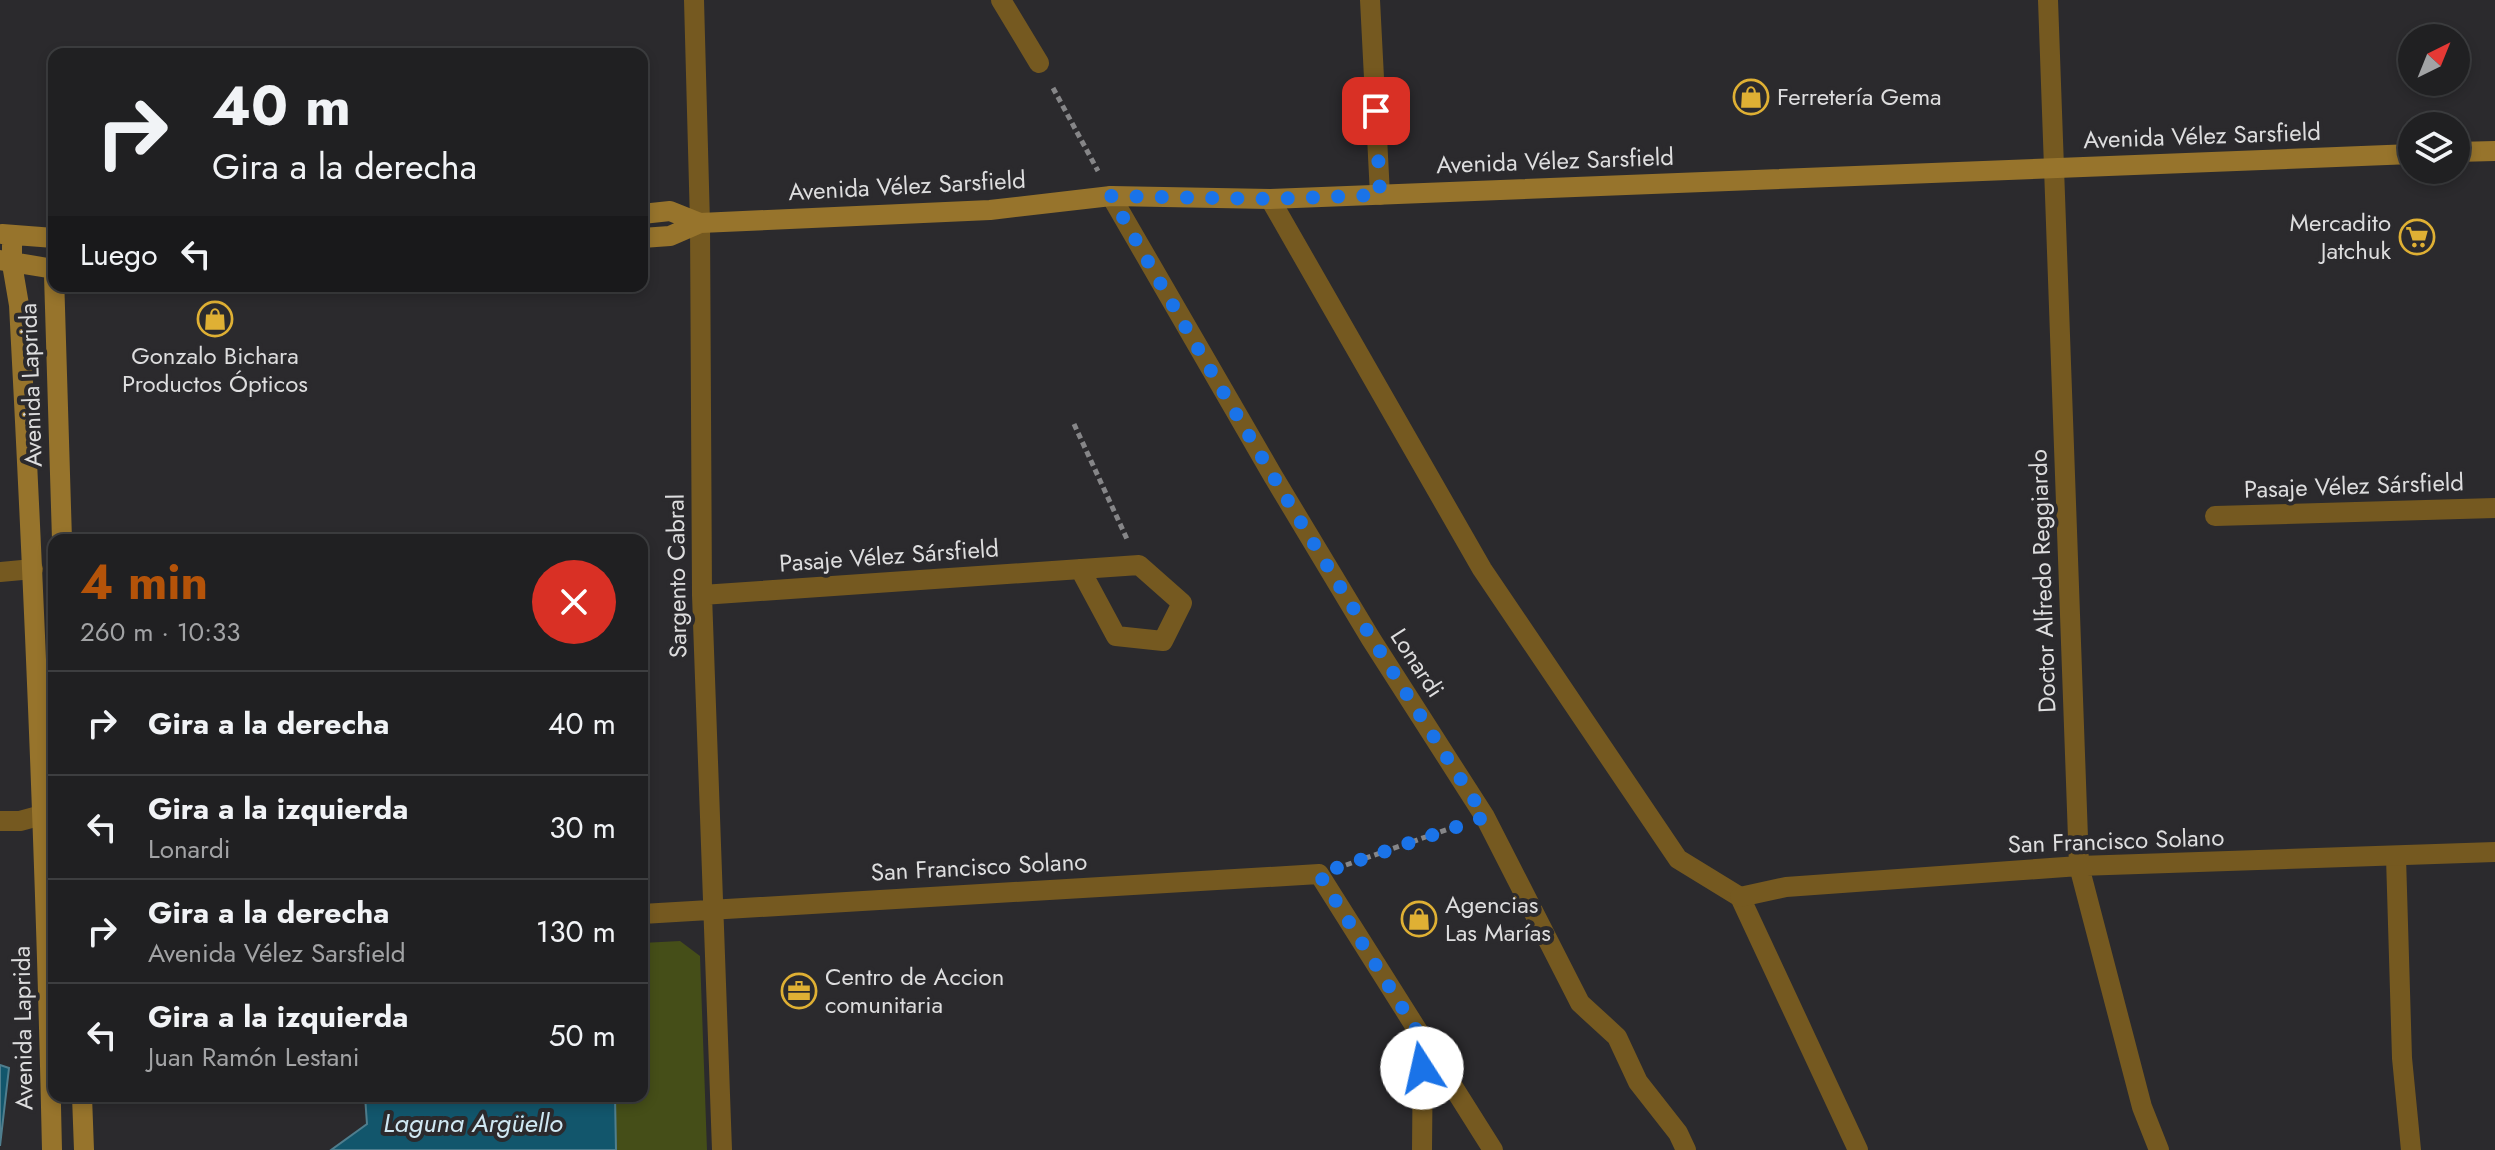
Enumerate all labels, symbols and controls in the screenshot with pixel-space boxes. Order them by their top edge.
north arrow [2398,24,2470,96]
map controls [2398,24,2470,184]
text: 40 m [212,65,351,146]
pin [1342,77,1410,145]
shop icon: Ferretería Gema [1732,78,1770,116]
place label: Ferretería Gema [1777,79,1942,114]
icon: right [80,80,184,184]
icon: arrive [1354,89,1398,133]
button: layers [2398,112,2470,184]
street label: Avenida Vélez Sarsfield [2083,114,2321,157]
street label: Avenida Vélez Sarsfield [1436,139,1674,182]
text: Gira a la derecha [212,140,477,192]
street label: Avenida Vélez Sarsfield [787,162,1027,209]
place label: Mercadito Jatchuk [2290,205,2391,268]
supermarket icon: Mercadito Jatchuk [2398,218,2436,256]
icon: left [174,232,218,276]
text: Luego [80,233,158,276]
shop icon: Gonzalo Bichara Productos Ópticos [196,300,234,338]
street label: Avenida Laprida [10,302,51,468]
place label: Gonzalo Bichara Productos Ópticos [122,338,308,401]
street label: Doctor Alfredo Reggiardo [2020,449,2065,713]
street label: Pasaje Vélez Sársfield [2243,464,2465,507]
street label: Sargento Cabral [658,494,695,658]
street label: Pasaje Vélez Sársfield [778,530,1000,581]
text: 4 min [80,548,208,617]
button: close [532,560,616,644]
text: 260 m · 10:33 [80,613,240,651]
street label: Lonardi [1382,621,1453,704]
icon: right [80,701,124,745]
text: Gira a la derecha [148,702,389,745]
text: 40 m [548,702,616,745]
text: Gira a la izquierda [148,787,408,830]
icon: left [80,805,124,849]
text: 30 m [549,806,616,849]
street label: San Francisco Solano [2007,819,2225,862]
text: Lonardi [148,830,231,868]
street label: San Francisco Solano [870,843,1088,890]
place label: Agencias Las Marías [1445,887,1551,950]
text: Gira a la derecha [148,891,389,934]
shop icon: Agencias Las Marías [1400,900,1438,938]
icon: right [80,909,124,953]
text: 130 m [536,910,616,953]
text: Avenida Vélez Sarsfield [148,934,406,972]
street label: Avenida Laprida [4,946,41,1110]
place label: Centro de Accion comunitaria [825,959,1004,1022]
office icon: Centro de Accion comunitaria [780,972,818,1010]
text: Gira a la izquierda [148,995,408,1038]
icon: left [80,1013,124,1057]
text: 50 m [549,1014,616,1057]
position arrow [1380,1026,1464,1110]
text: Juan Ramón Lestani [148,1038,360,1076]
water label: Laguna Argüello [383,1104,563,1142]

